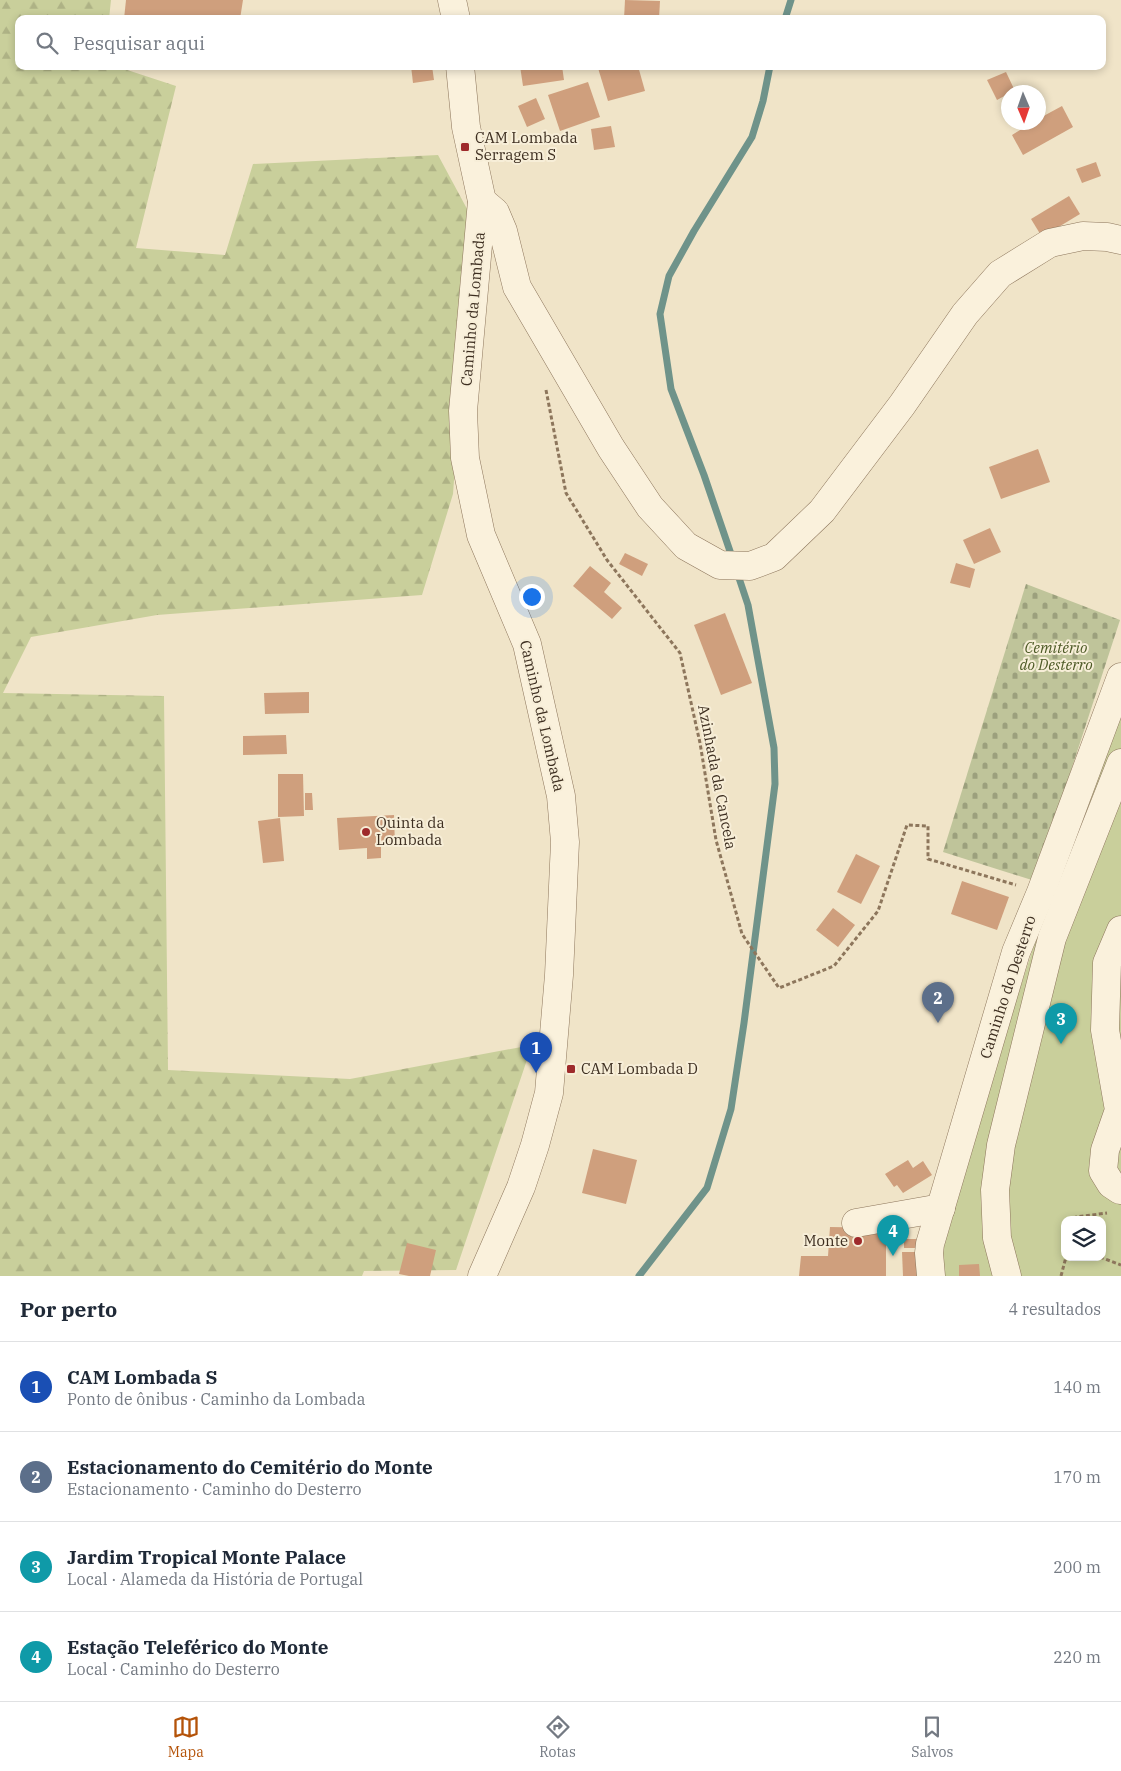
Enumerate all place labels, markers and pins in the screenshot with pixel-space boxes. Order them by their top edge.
place label: CAM Lombada Serragem S [475,128,578,164]
marker: CAM Lombada Serragem S [459,141,471,153]
place label: Quinta da Lombada [376,813,445,849]
marker: Quinta da Lombada [360,826,372,838]
pin: 2 [922,982,954,1023]
pin: 3 [1045,1003,1077,1044]
pin: 1 [520,1032,552,1073]
place label: CAM Lombada D [581,1059,698,1078]
marker: CAM Lombada D [565,1063,577,1075]
pin: 4 [877,1215,909,1256]
place label: Monte [804,1231,848,1250]
marker: Monte [852,1235,864,1247]

